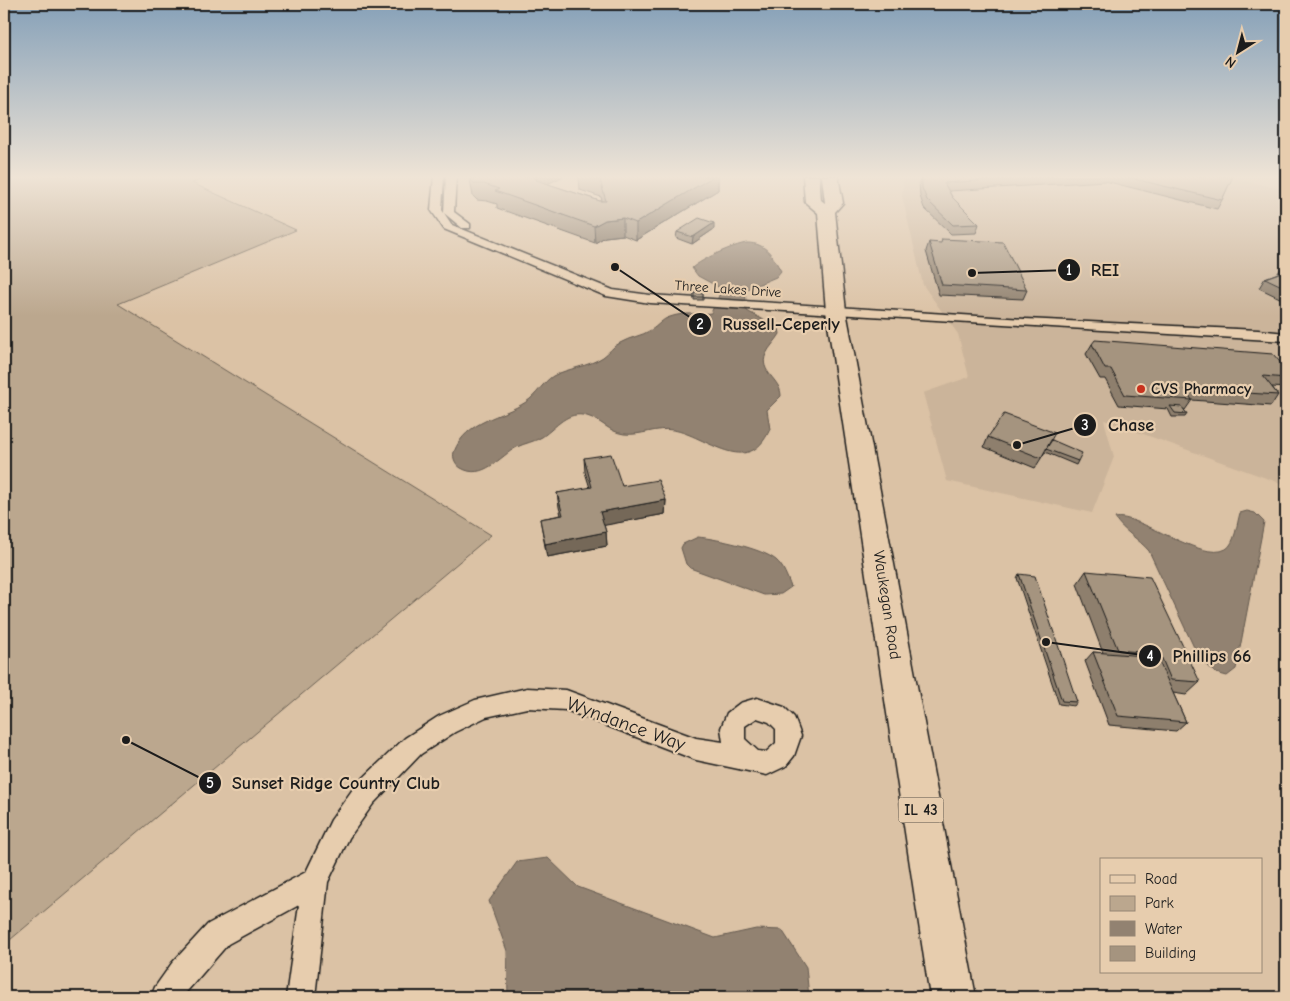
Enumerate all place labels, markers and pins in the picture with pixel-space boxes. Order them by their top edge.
callout: REI [1056,253,1130,286]
callout: Russell-Ceperly [687,307,850,340]
place label: CVS Pharmacy [1151,380,1252,398]
marker: CVS Pharmacy [1135,383,1147,395]
callout: Chase [1073,409,1164,442]
callout: Phillips 66 [1138,639,1262,672]
callout: Sunset Ridge Country Club [197,766,450,799]

